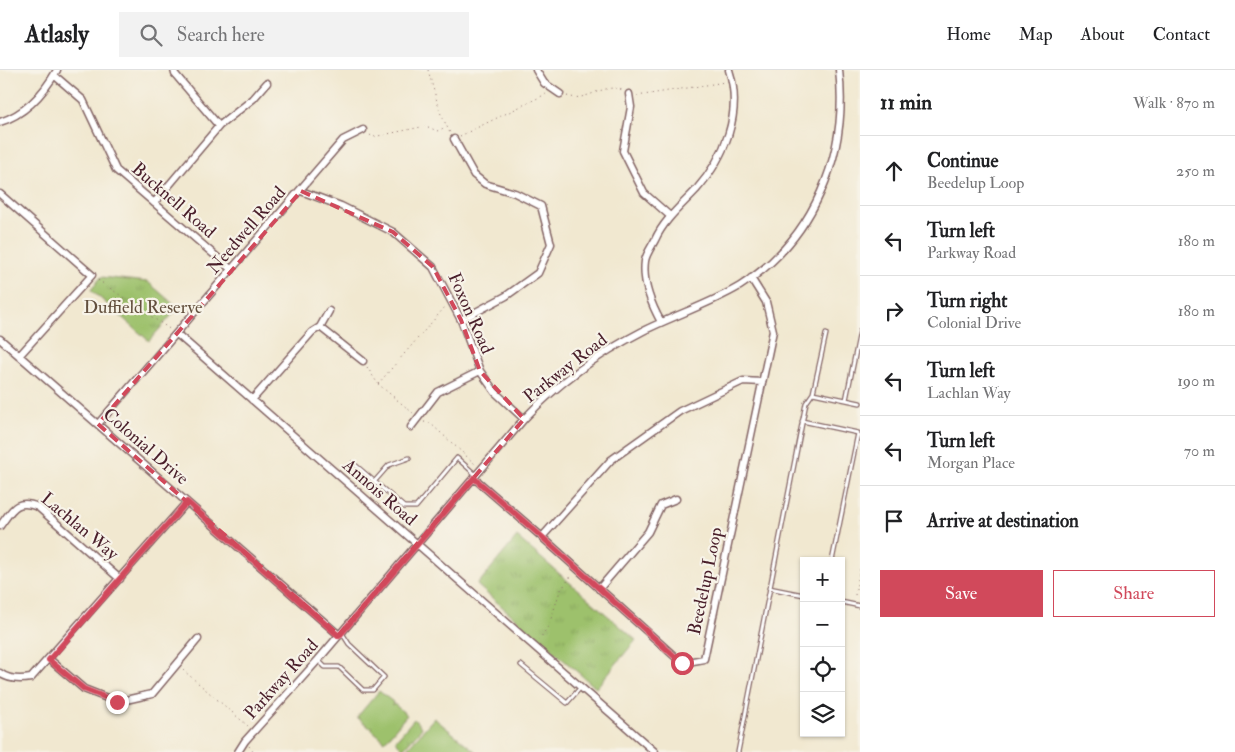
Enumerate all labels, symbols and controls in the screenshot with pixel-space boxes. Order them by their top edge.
search box [119,12,469,57]
text: Atlasly [25,19,89,50]
icon: search [137,21,165,49]
text: Search here [177,23,265,47]
text: Home [946,23,991,46]
text: Map [1019,23,1053,46]
text: About [1081,23,1125,46]
text: Contact [1153,23,1210,46]
text: 11 min [880,89,932,116]
text: Walk · 870 m [1133,93,1215,113]
text: Continue [927,149,998,173]
street label: Bucknell Road [127,157,221,243]
icon: ahead [880,157,908,185]
text: 250 m [1176,161,1215,181]
text: Beedelup Loop [927,173,1024,193]
street label: Needwell Road [202,182,291,279]
text: Turn left [927,219,995,243]
icon: left [880,227,908,255]
text: 180 m [1178,231,1215,251]
text: Parkway Road [927,243,1016,263]
street label: Foxon Road [442,269,499,358]
text: Turn right [927,289,1007,313]
park label: Duffield Reserve [83,296,203,319]
icon: right [880,297,908,325]
text: 180 m [1178,301,1215,321]
text: Colonial Drive [927,313,1021,333]
street label: Parkway Road [519,328,612,408]
text: Turn left [927,359,995,383]
icon: left [880,367,908,395]
text: 190 m [1177,371,1215,391]
text: Lachlan Way [927,383,1011,403]
street label: Colonial Drive [98,403,194,490]
text: Turn left [927,429,995,453]
icon: left [880,437,908,465]
text: 70 m [1184,441,1215,461]
street label: Annois Road [337,453,422,531]
text: Morgan Place [927,453,1015,473]
street label: Lachlan Way [36,487,124,566]
icon: arrive [880,507,908,535]
text: Arrive at destination [927,509,1079,533]
street label: Beedelup Loop [683,525,728,637]
map controls [800,557,845,737]
button: + [800,557,845,602]
button: Save [880,570,1043,617]
button: Share [1053,570,1215,617]
button: − [800,602,845,647]
street label: Parkway Road [239,634,324,724]
button: locate [800,647,845,692]
route start [671,652,694,675]
route end [106,691,129,714]
button: layers [800,692,845,737]

